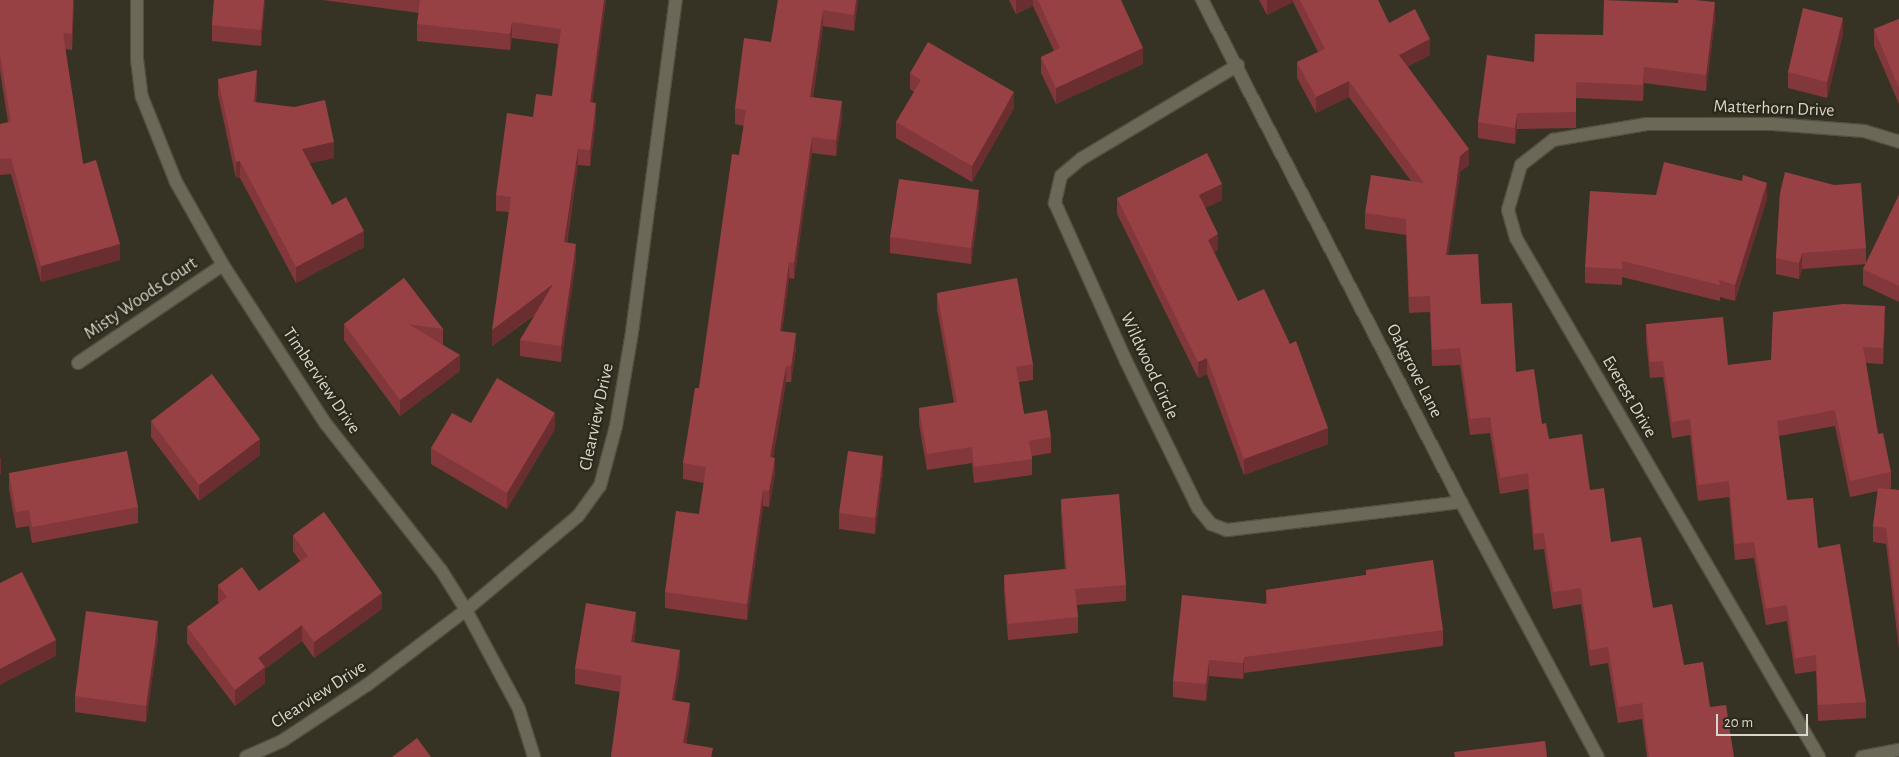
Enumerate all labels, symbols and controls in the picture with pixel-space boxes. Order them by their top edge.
street label: Matterhorn Drive [1713,96,1835,122]
street label: Misty Woods Court [80,253,202,345]
street label: Wildwood Circle [1115,309,1183,423]
street label: Oakgrove Lane [1381,320,1447,422]
street label: Timberview Drive [277,324,365,438]
street label: Everest Drive [1597,352,1661,442]
street label: Clearview Drive [575,361,619,473]
street label: Clearview Drive [267,656,371,734]
scale bar [1719,704,1812,736]
text: 20 m [1724,715,1753,730]

